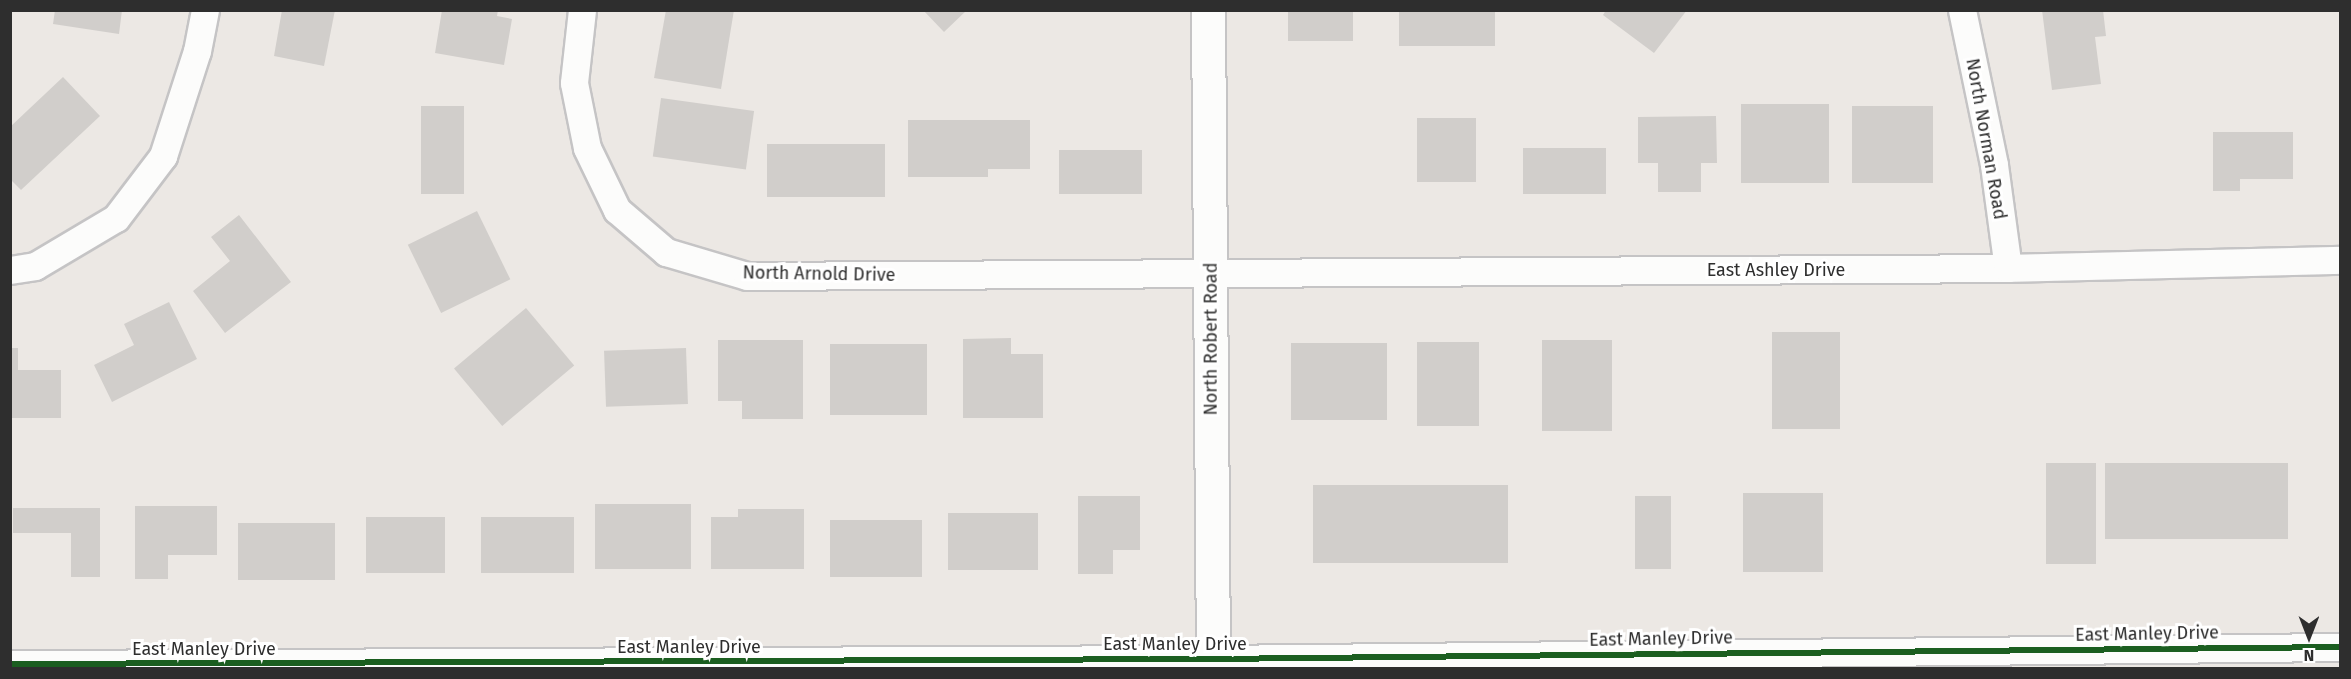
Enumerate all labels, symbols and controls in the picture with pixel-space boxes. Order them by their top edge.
street label: North Norman Road [1961,57,2011,221]
street label: East Ashley Drive [1707,259,1845,281]
street label: North Arnold Drive [742,262,896,286]
street label: North Robert Road [1200,263,1222,415]
north arrow [2279,607,2339,667]
street label: East Manley Drive [2075,622,2219,646]
street label: East Manley Drive [1589,627,1733,651]
street label: East Manley Drive [1103,633,1247,655]
street label: East Manley Drive [617,636,761,658]
street label: East Manley Drive [132,638,276,660]
text: N [2304,646,2314,665]

